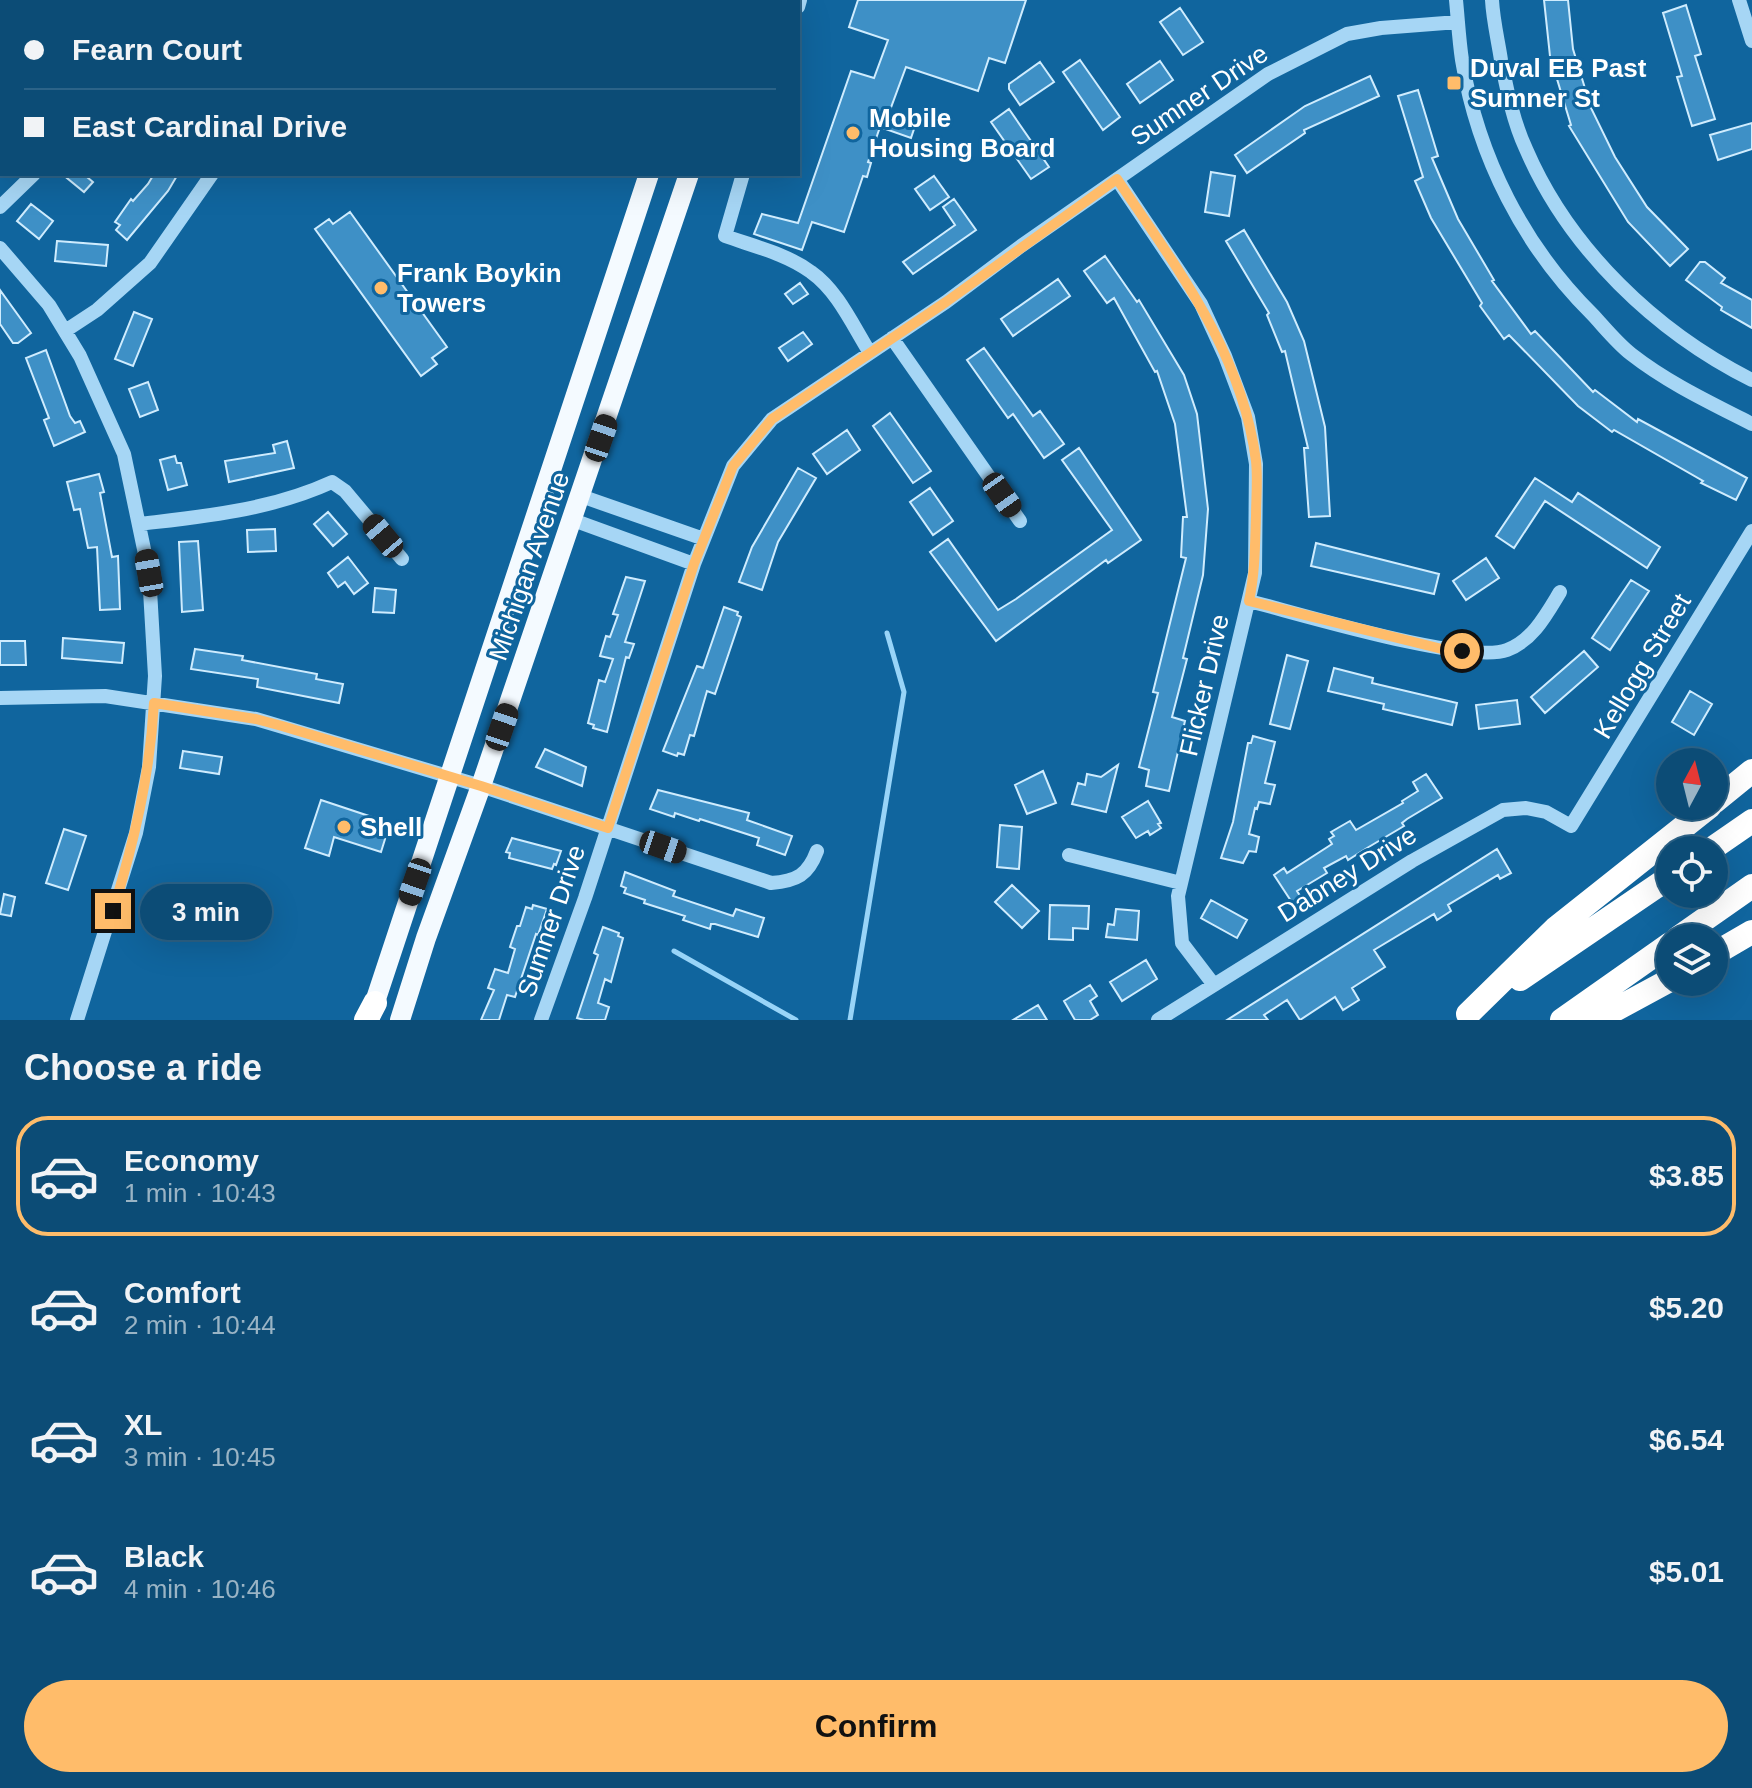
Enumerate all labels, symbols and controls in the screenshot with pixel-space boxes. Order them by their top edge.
text: Fearn Court [72,33,242,66]
street label: Sumner Drive [1125,38,1273,152]
place label: Duval EB Past Sumner St [1470,53,1647,113]
marker: Duval EB Past Sumner St [1445,74,1463,92]
place label: Mobile Housing Board [869,103,1055,163]
text: East Cardinal Drive [72,110,347,143]
marker: Mobile Housing Board [844,124,862,142]
place label: Frank Boykin Towers [397,258,562,318]
marker: Frank Boykin Towers [372,279,390,297]
car [582,411,620,465]
street label: Michigan Avenue [483,468,575,664]
car [978,468,1026,522]
car [358,510,408,562]
car [133,547,165,599]
street label: Kellogg Street [1587,588,1697,744]
street label: Flicker Drive [1173,611,1235,759]
route start [1444,633,1480,669]
car [483,700,521,754]
north arrow [1656,748,1728,820]
map controls [1656,748,1728,996]
place label: Shell [360,812,422,842]
marker: Shell [335,818,353,836]
street label: Dabney Drive [1272,820,1422,928]
car [636,828,690,866]
button: locate [1656,836,1728,908]
street label: Sumner Drive [511,841,591,1001]
car [396,855,434,909]
callout: 3 min [141,883,273,939]
route end [95,893,131,929]
text: 3 min [172,897,240,927]
button: layers [1656,924,1728,996]
text: Choose a ride [24,1047,262,1088]
icon: car [28,1140,100,1212]
text: Economy [124,1144,259,1177]
text: $3.85 [1649,1159,1724,1192]
text: 1 min · 10:43 [124,1178,276,1208]
icon: car [28,1272,100,1344]
text: Comfort [124,1276,241,1309]
text: $5.20 [1649,1291,1724,1324]
text: 2 min · 10:44 [124,1310,276,1340]
icon: car [28,1404,100,1476]
text: XL [124,1408,162,1441]
text: $6.54 [1649,1423,1724,1456]
text: 3 min · 10:45 [124,1442,276,1472]
icon: car [28,1536,100,1608]
text: Black [124,1540,204,1573]
text: $5.01 [1649,1555,1724,1588]
text: 4 min · 10:46 [124,1574,276,1604]
button: Confirm [24,1680,1728,1772]

